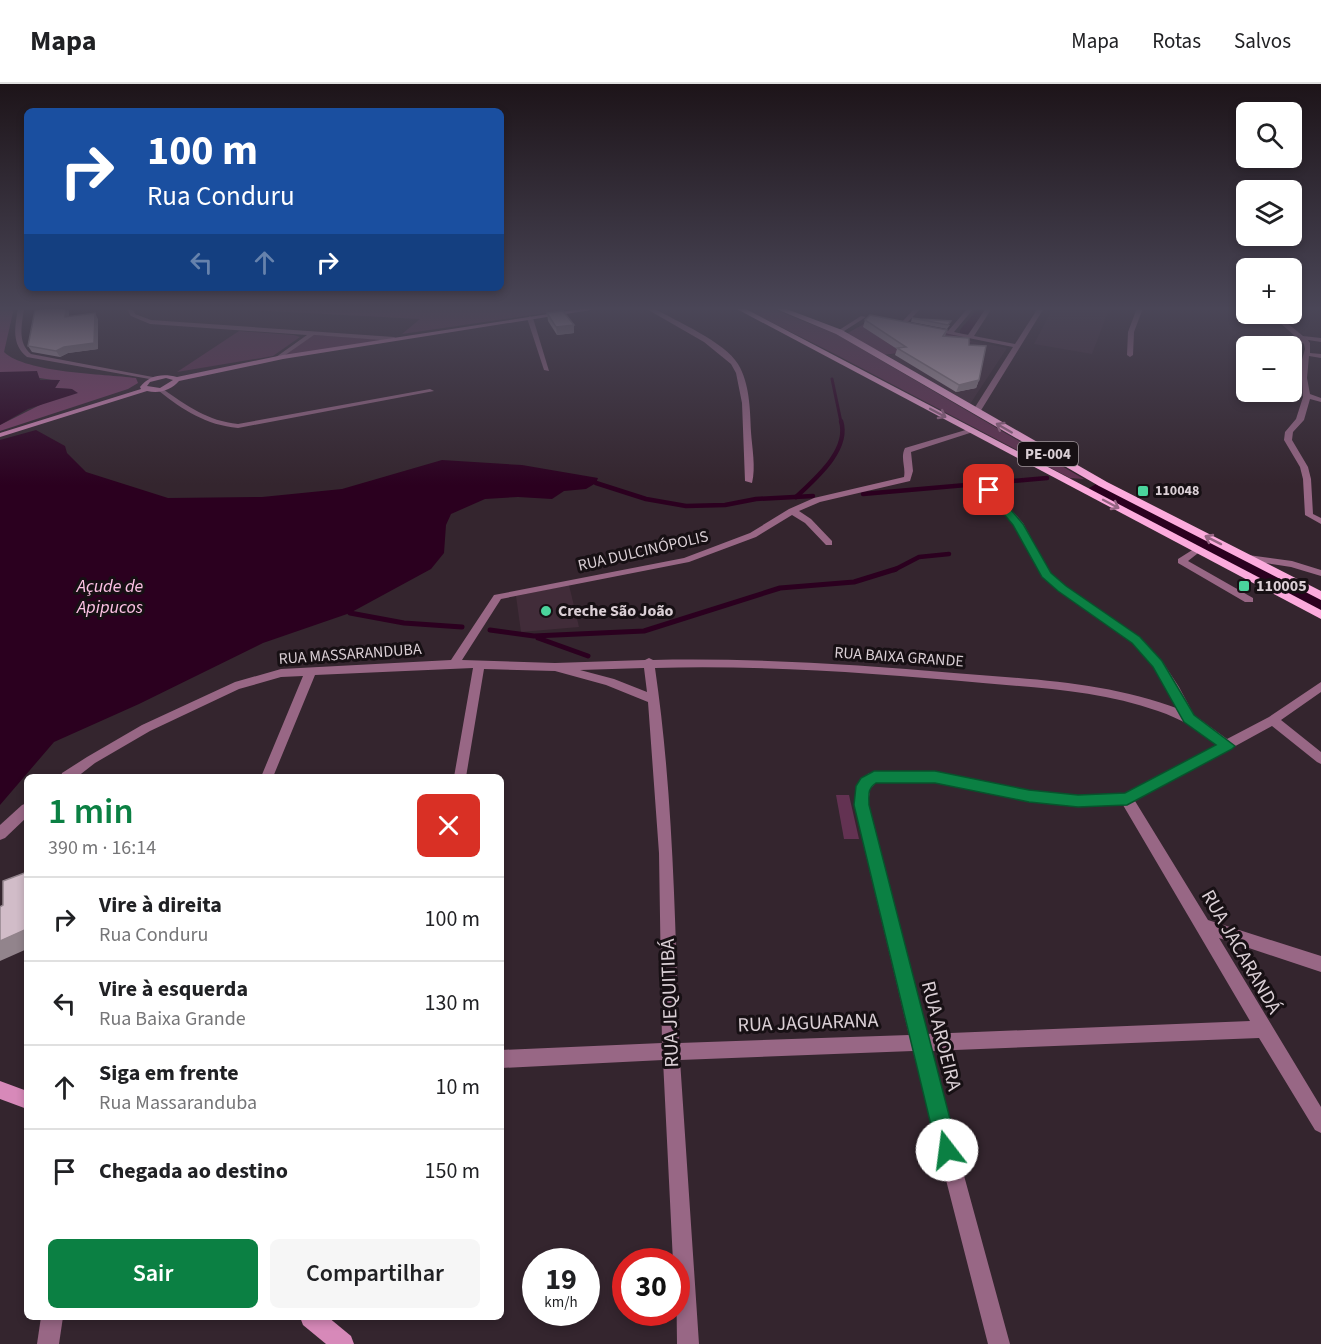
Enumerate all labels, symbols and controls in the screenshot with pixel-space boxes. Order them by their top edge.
text: Mapa [30,21,97,61]
text: Mapa [1071,26,1119,56]
text: Rotas [1152,26,1201,56]
text: Salvos [1234,26,1291,56]
map controls [1236,102,1302,402]
button: search [1236,102,1302,168]
text: 100 m [147,121,258,181]
icon: right [48,132,126,210]
text: Rua Conduru [147,177,295,216]
button: layers [1236,180,1302,246]
icon: left [185,246,218,279]
icon: ahead [248,246,281,279]
icon: right [311,246,344,279]
button: + [1236,258,1302,324]
button: − [1236,336,1302,402]
one-way arrow [929,408,947,419]
one-way arrow [996,422,1013,434]
road number: PE-004 [1018,442,1078,466]
pin [963,464,1014,515]
icon: arrive [972,473,1005,506]
place label: 110048 [1155,481,1199,501]
marker: 110048 [1136,484,1150,498]
one-way arrow [1101,499,1119,510]
street label: RUA DULCINÓPOLIS [576,525,710,577]
one-way arrow [1205,534,1223,545]
water label: Açude de Apipucos [76,574,144,620]
place label: 110005 [1256,575,1307,597]
marker: 110005 [1237,579,1251,593]
place label: Creche São João [558,600,674,622]
marker: Creche São João [539,604,553,618]
street label: RUA MASSARANDUBA [278,638,423,670]
street label: RUA BAIXA GRANDE [834,642,964,672]
text: 1 min [48,786,134,837]
button: close [417,794,480,857]
text: 390 m · 16:14 [48,834,156,862]
street label: RUA JACARANDÁ [1194,885,1288,1019]
text: Vire à direita [99,889,222,921]
icon: right [48,903,81,936]
text: 100 m [425,903,480,935]
text: Rua Conduru [99,921,208,949]
street label: RUA JEQUITIBÁ [654,938,686,1068]
text: Vire à esquerda [99,973,248,1005]
street label: RUA AROEIRA [914,978,968,1094]
icon: left [48,987,81,1020]
text: 130 m [425,987,480,1019]
text: Rua Baixa Grande [99,1005,246,1033]
street label: RUA JAGUARANA [737,1007,879,1039]
text: Siga em frente [99,1057,239,1089]
icon: ahead [48,1071,81,1104]
text: 10 m [435,1071,480,1103]
text: Rua Massaranduba [99,1089,257,1117]
position arrow [915,1118,979,1182]
icon: arrive [48,1155,81,1188]
text: Chegada ao destino [99,1155,288,1187]
text: 150 m [425,1155,480,1187]
button: Sair [48,1239,258,1308]
button: Compartilhar [270,1239,480,1308]
speed limit sign: 30 [612,1248,690,1326]
text: 19 [545,1258,577,1301]
text: km/h [544,1292,578,1313]

